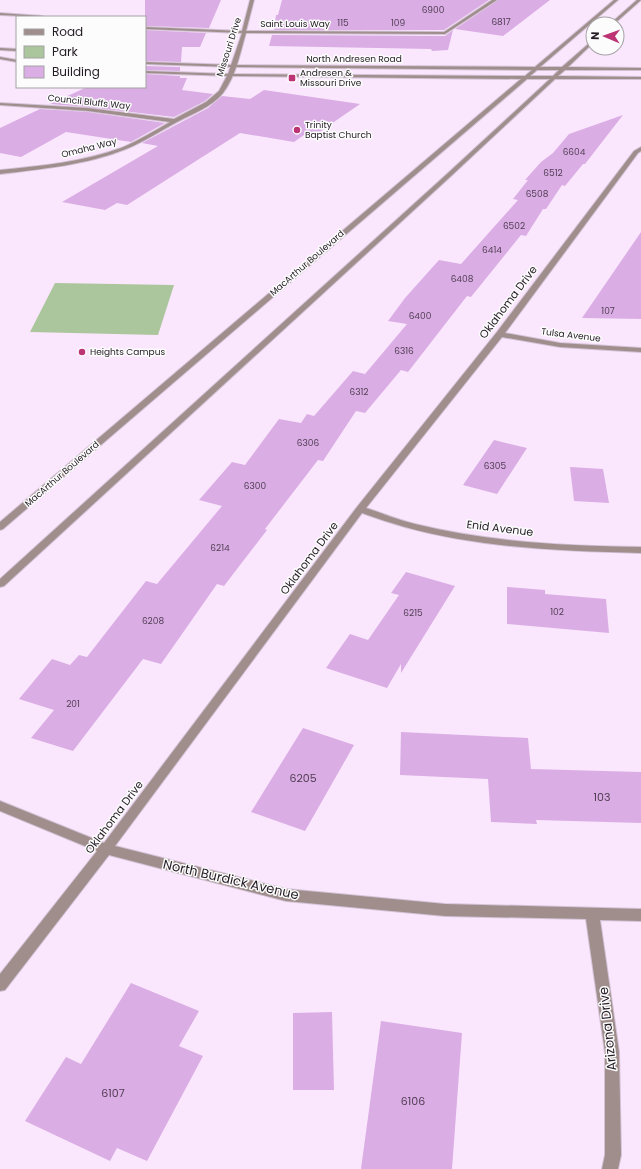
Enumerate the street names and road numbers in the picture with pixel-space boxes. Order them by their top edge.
street label: Missouri Drive [214,16,244,78]
street label: Saint Louis Way [260,18,330,30]
street label: North Andresen Road [306,53,402,65]
street label: Council Bluffs Way [47,92,131,112]
street label: Omaha Way [60,135,118,161]
street label: MacArthur Boulevard [267,227,347,299]
street label: Oklahoma Drive [475,262,541,342]
street label: Tulsa Avenue [541,325,602,345]
street label: MacArthur Boulevard [22,438,102,510]
street label: Enid Avenue [466,516,534,540]
street label: Oklahoma Drive [276,518,342,598]
street label: Oklahoma Drive [81,777,147,857]
street label: North Burdick Avenue [161,855,301,904]
street label: Arizona Drive [594,986,621,1072]

